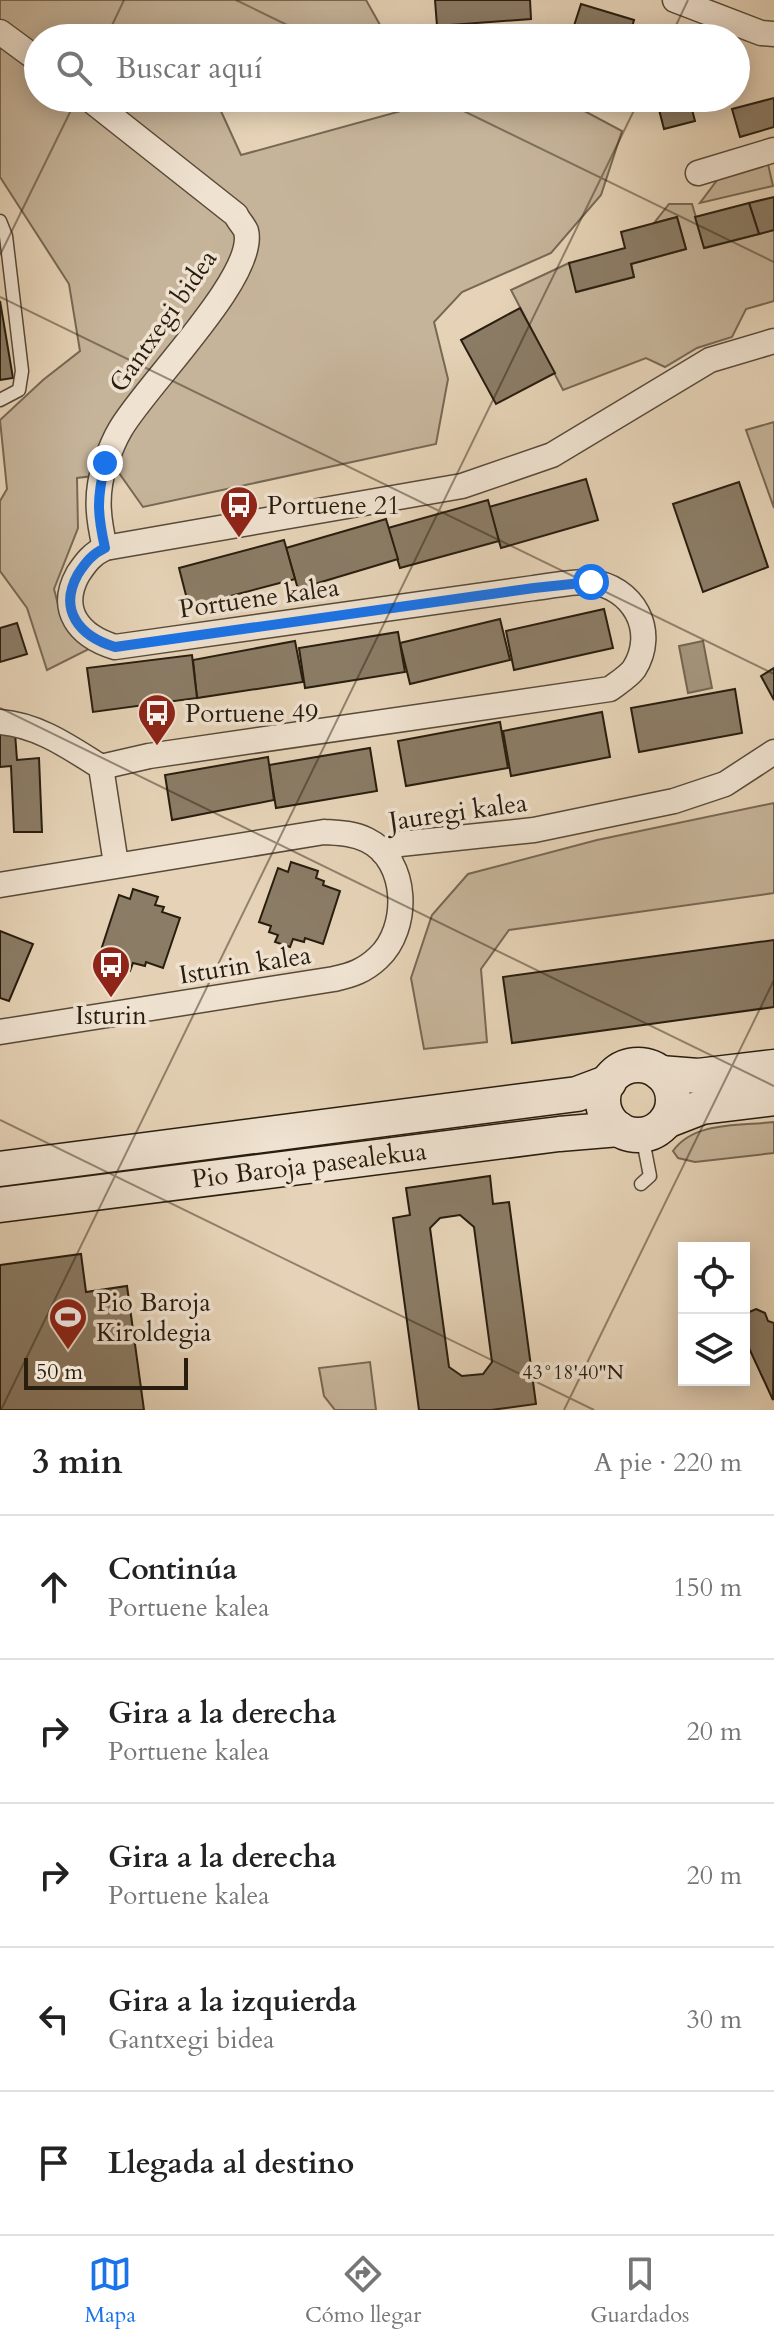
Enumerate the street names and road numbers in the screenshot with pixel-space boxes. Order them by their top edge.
street label: Gantxegi bidea [101,243,225,399]
street label: Portuene kalea [177,569,341,627]
street label: Jauregi kalea [383,785,529,840]
street label: Isturin kalea [176,937,314,993]
street label: Pio Baroja pasealekua [190,1133,428,1197]

